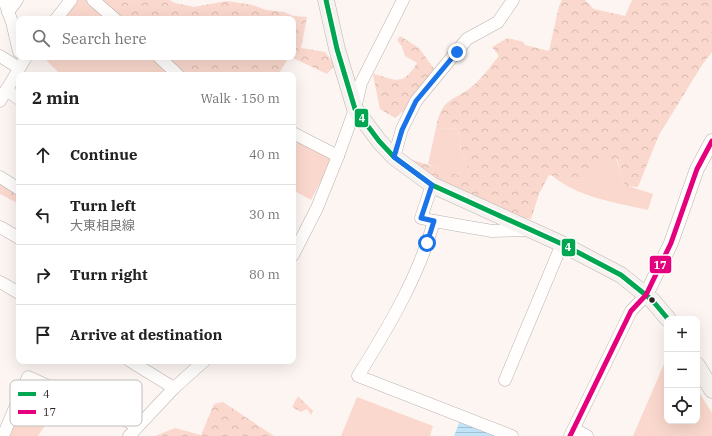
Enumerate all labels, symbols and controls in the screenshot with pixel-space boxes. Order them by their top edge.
search box [16,16,296,60]
icon: search [30,27,52,49]
text: Search here [62,29,147,48]
route end [448,43,466,61]
text: 2 min [32,87,80,109]
text: Walk · 150 m [201,90,280,107]
line badge: 4 [354,108,369,128]
text: 4 [359,111,366,125]
icon: ahead [32,144,54,166]
text: Continue [70,145,137,164]
text: 40 m [249,146,280,163]
text: Turn left [70,196,136,215]
icon: left [32,204,54,226]
text: 30 m [249,206,280,223]
text: 大東相良線 [70,217,135,234]
route start [418,234,436,252]
line badge: 4 [561,238,576,257]
text: 4 [565,240,572,254]
line badge: 17 [649,255,672,274]
text: 17 [653,258,667,272]
icon: right [32,264,54,286]
text: Turn right [70,265,148,284]
text: 80 m [249,266,280,283]
unlabelled marker [647,295,657,305]
map controls [664,316,700,424]
button: + [664,316,700,352]
icon: arrive [32,324,54,346]
text: Arrive at destination [70,325,222,344]
button: − [664,352,700,388]
legend [10,380,142,426]
text: 4 [43,387,50,401]
button: locate [664,388,700,424]
text: 17 [43,405,56,419]

